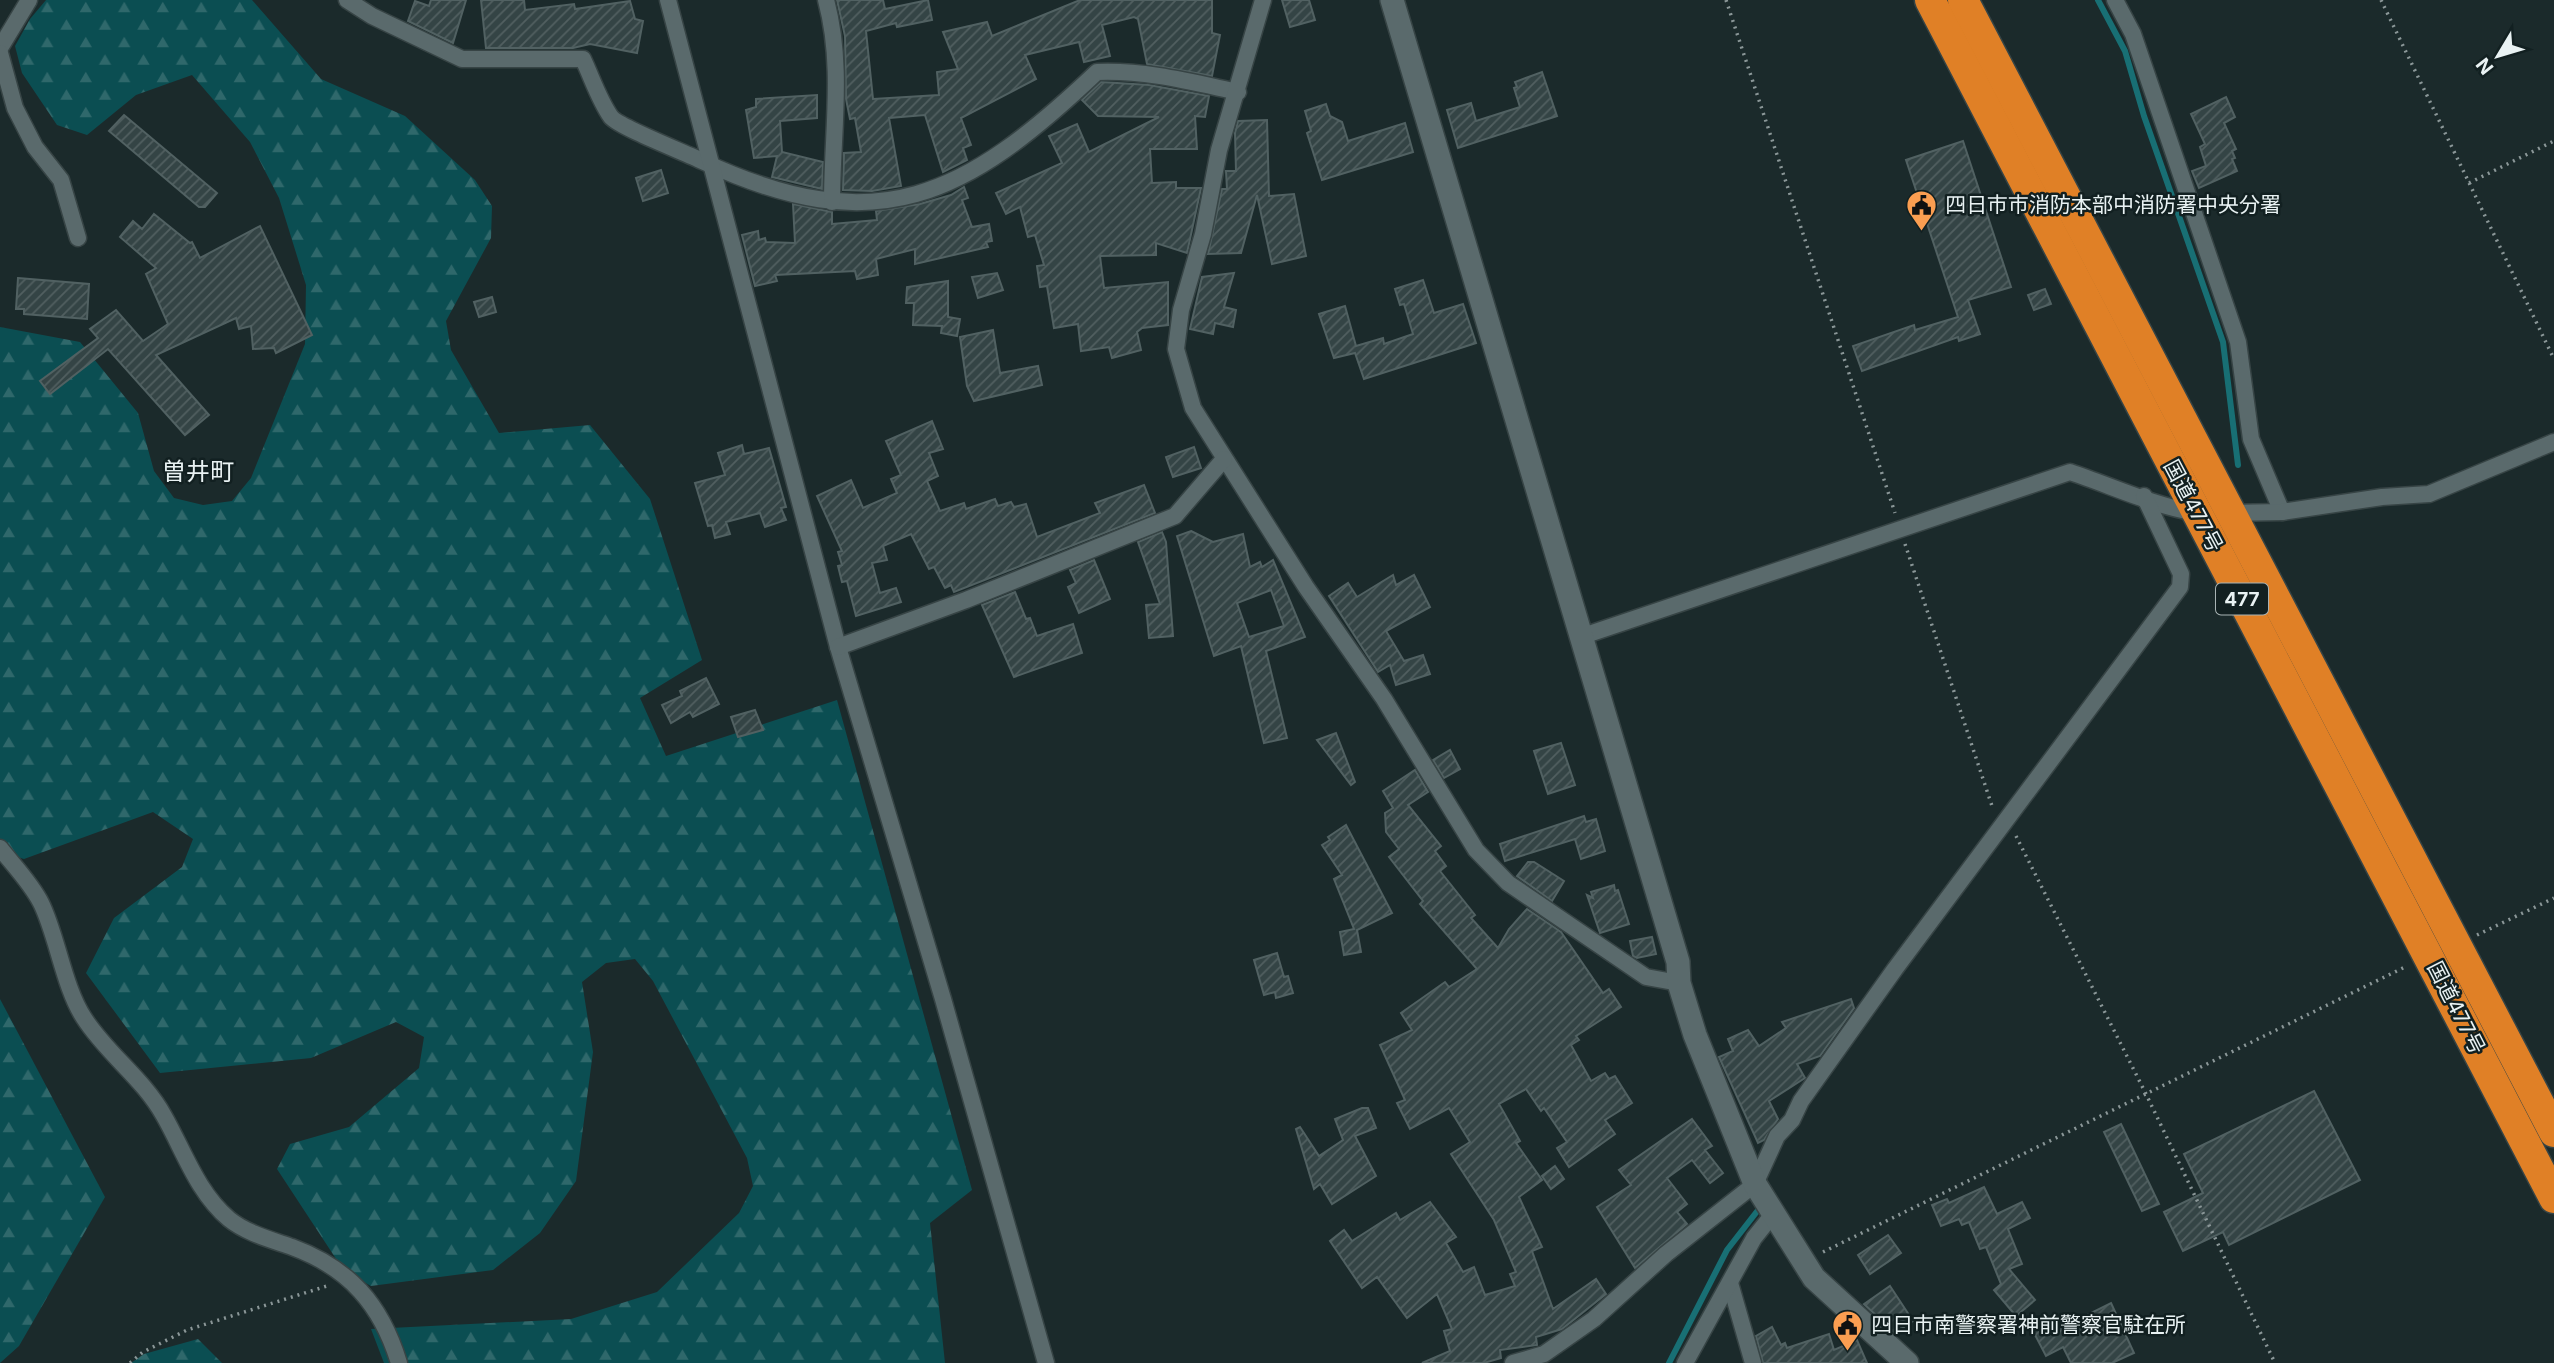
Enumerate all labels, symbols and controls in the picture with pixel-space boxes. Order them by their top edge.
north arrow [2463,21,2533,91]
text: N [2471,53,2499,79]
public building icon: 四日市市消防本部中消防署中央分署 [1905,188,1939,232]
place label: 四日市市消防本部中消防署中央分署 [1945,192,2281,217]
street label: 国道477号 [2159,455,2228,556]
district label: 曽井町 [162,457,234,486]
road number: 477 [2216,584,2268,614]
street label: 国道477号 [2422,957,2490,1058]
public building icon: 四日市南警察署神前警察官駐在所 [1831,1308,1865,1352]
place label: 四日市南警察署神前警察官駐在所 [1871,1312,2186,1337]

